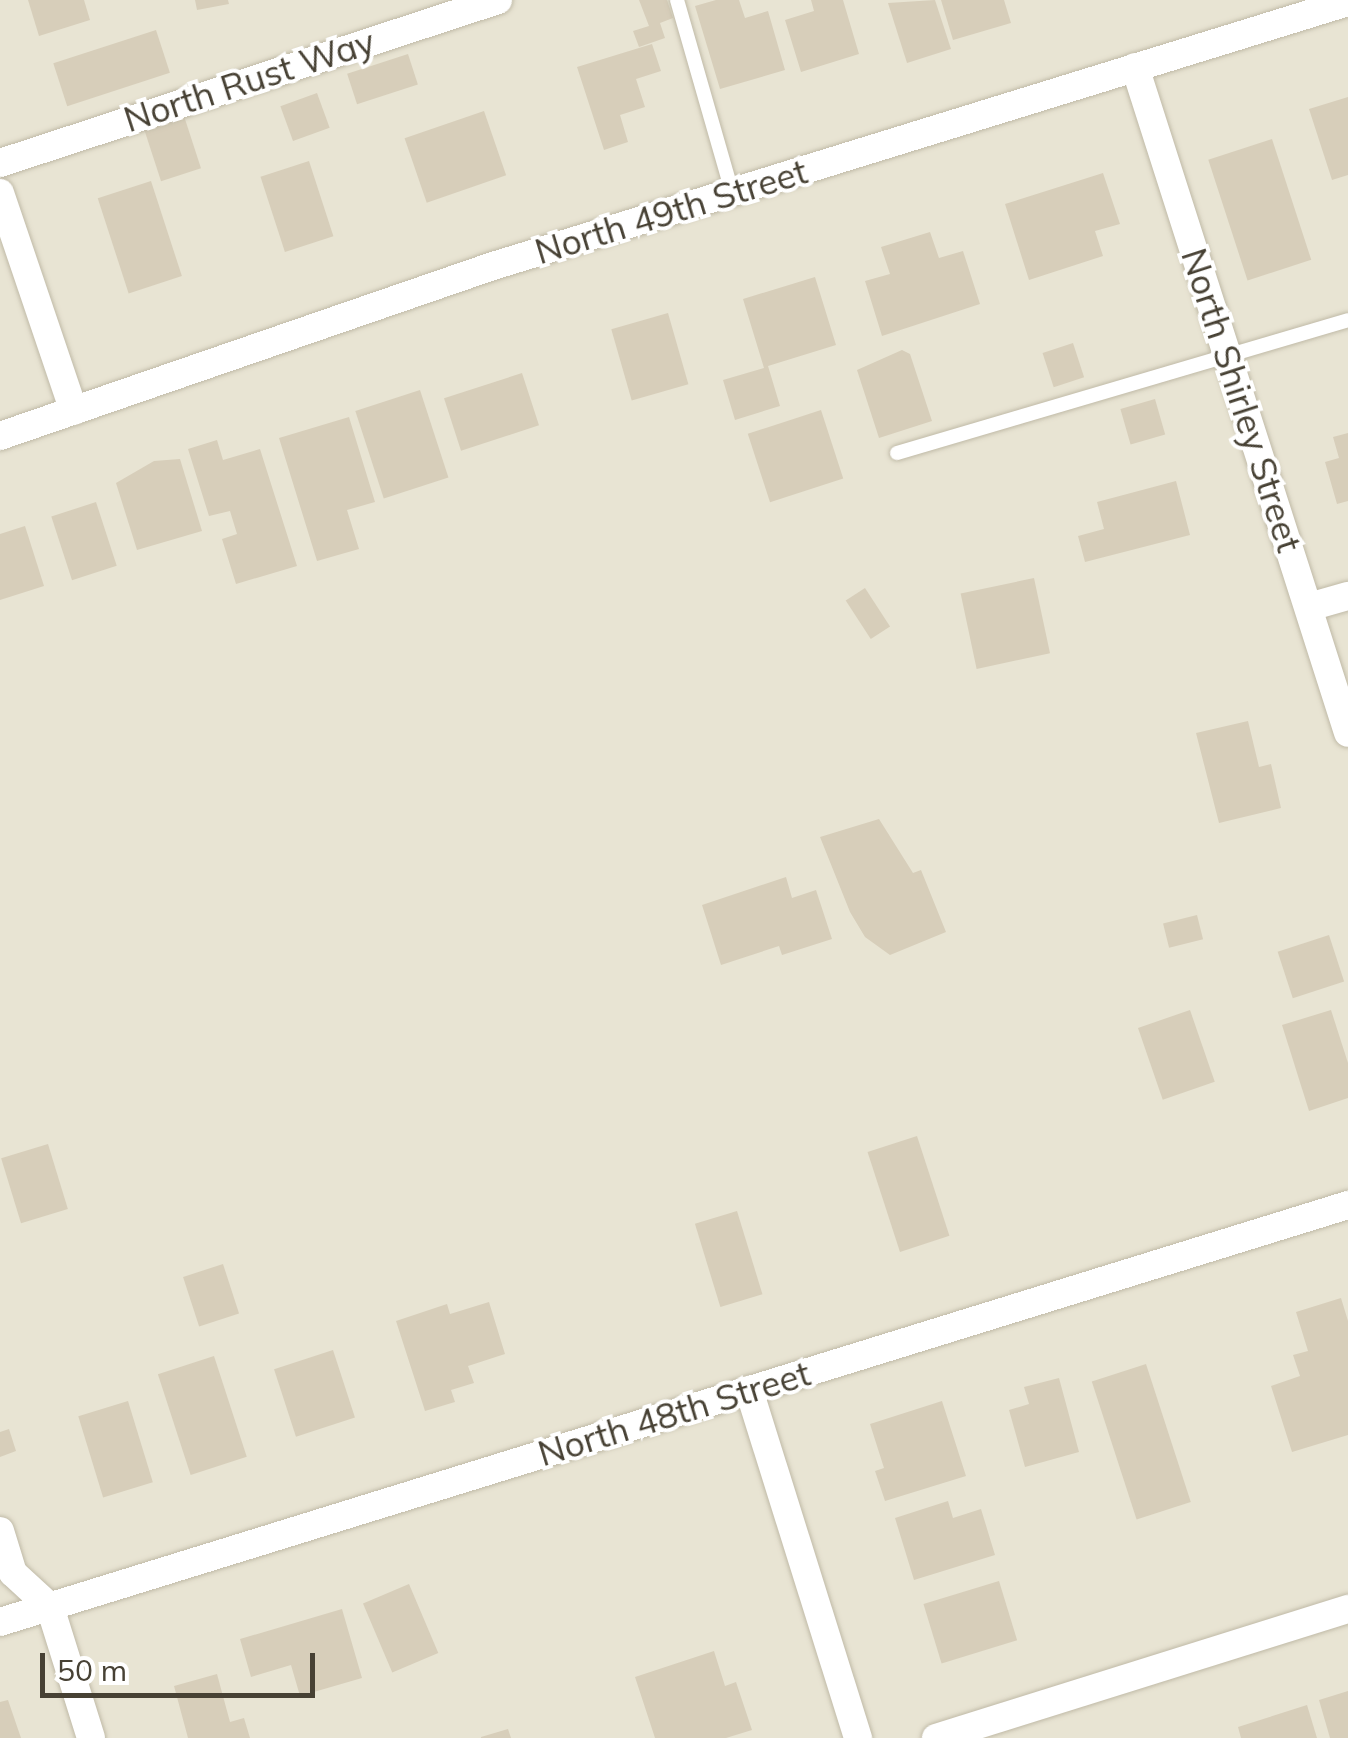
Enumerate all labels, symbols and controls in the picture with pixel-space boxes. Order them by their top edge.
street label: North Rust Way [118,20,380,140]
street label: North 49th Street [530,150,812,272]
street label: North Shirley Street [1173,243,1311,557]
street label: North 48th Street [533,1352,815,1474]
scale bar [45,1633,320,1695]
text: 50 m [57,1651,127,1689]

